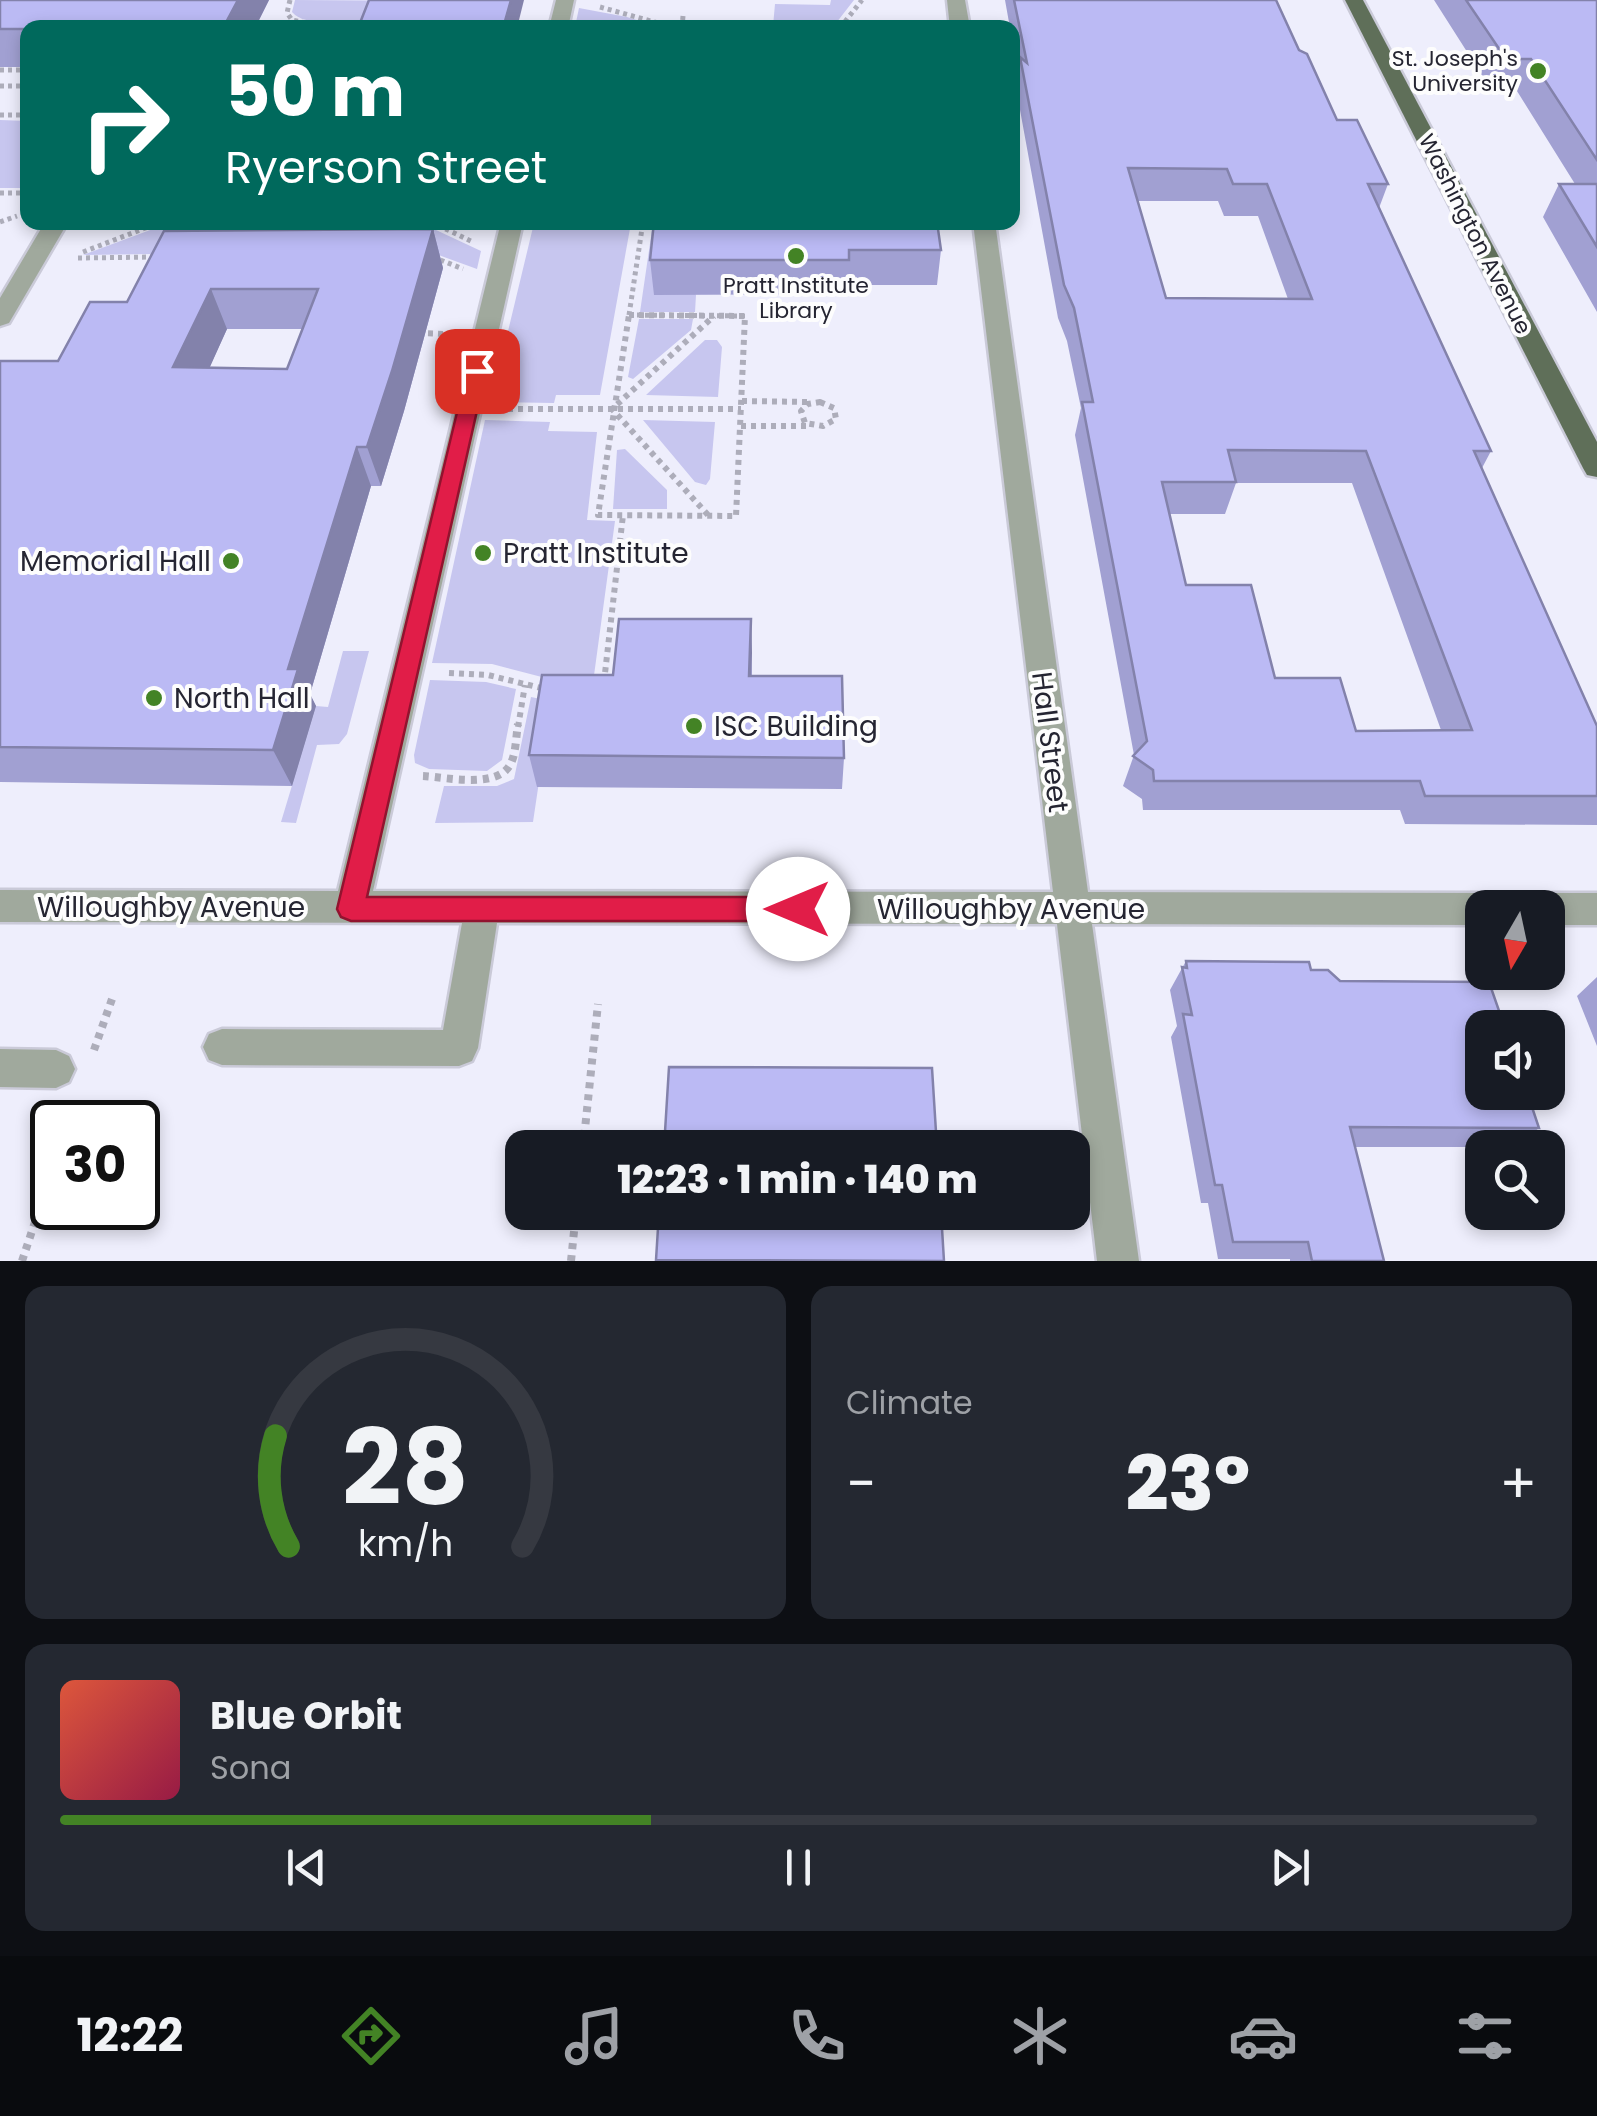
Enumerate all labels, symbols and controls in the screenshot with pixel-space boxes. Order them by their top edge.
text: 50 m [225,42,405,141]
place label: St. Joseph's University [1392,43,1519,99]
icon: right [60,60,190,190]
marker: St. Joseph's University [1527,60,1549,82]
street label: Washington Avenue [1411,129,1539,339]
text: Ryerson Street [225,136,547,199]
marker: Pratt Institute Library [785,245,807,267]
place label: Pratt Institute Library [723,270,869,326]
pin [435,329,520,414]
icon: arrive [450,344,505,399]
place label: Pratt Institute [503,534,689,573]
place label: Memorial Hall [20,542,211,581]
marker: Pratt Institute [472,542,494,564]
marker: Memorial Hall [220,550,242,572]
street label: Hall Street [1022,669,1078,815]
place label: North Hall [174,679,310,718]
marker: North Hall [143,687,165,709]
place label: ISC Building [714,707,878,746]
marker: ISC Building [683,715,705,737]
position arrow [746,857,850,961]
street label: Willoughby Avenue [37,888,305,927]
street label: Willoughby Avenue [877,890,1145,929]
north arrow [1465,890,1565,990]
map controls [1465,890,1565,1230]
button: sound [1465,1010,1565,1110]
speed limit sign: 30 [30,1100,160,1230]
button: search [1465,1130,1565,1230]
text: 12:23 · 1 min · 140 m [617,1153,978,1206]
text: Climate [846,1380,973,1425]
text: 28 [342,1395,469,1540]
text: 23° [1126,1431,1250,1536]
text: − [846,1445,876,1522]
text: + [1499,1445,1537,1522]
text: km/h [358,1518,453,1569]
text: Blue Orbit [210,1689,402,1742]
text: Sona [210,1745,291,1790]
icon: previous [279,1840,334,1895]
icon: pause [771,1840,826,1895]
icon: next [1263,1840,1318,1895]
icon: directions [336,2001,406,2071]
icon: music [559,2001,629,2071]
icon: phone [782,2001,852,2071]
icon: climate [1005,2001,1075,2071]
icon: car [1228,2001,1298,2071]
icon: filters [1450,2001,1520,2071]
text: 12:22 [76,2004,183,2067]

